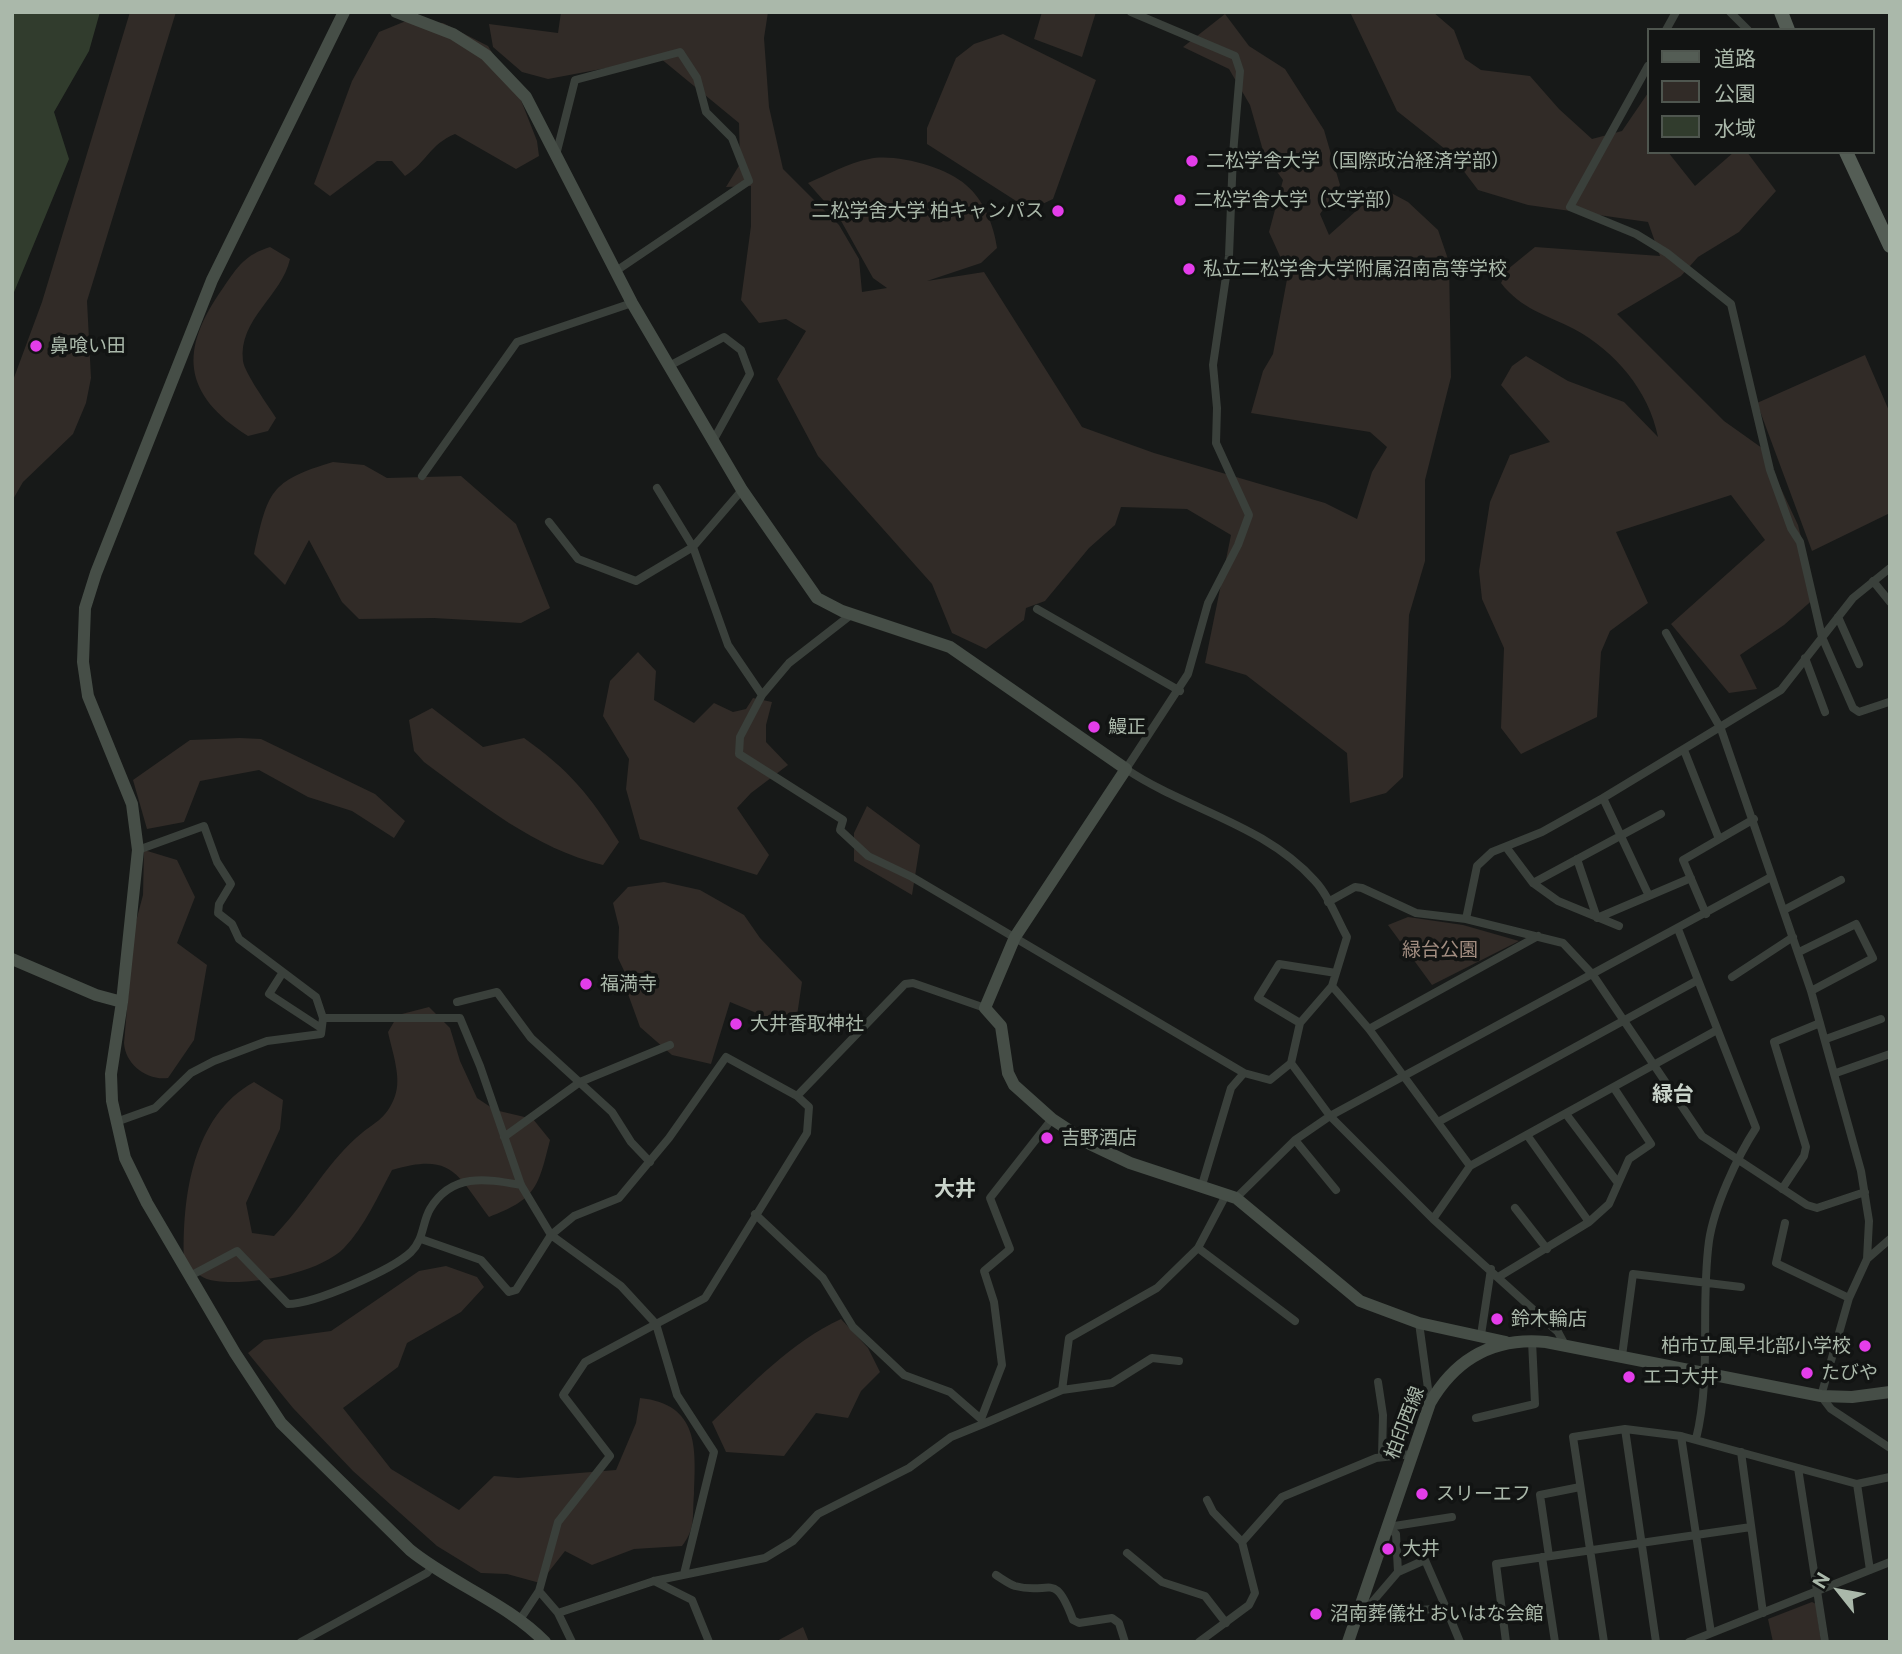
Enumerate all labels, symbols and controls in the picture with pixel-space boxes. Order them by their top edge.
legend [1646,28,1874,154]
text: 道路 [1714,46,1756,71]
text: 公園 [1714,81,1756,106]
text: 水域 [1714,116,1756,141]
place label: 二松学舎大学（国際政治経済学部） [1206,150,1510,172]
marker: 二松学舎大学（国際政治経済学部） [1184,153,1200,169]
place label: 二松学舎大学（文学部） [1194,189,1403,211]
marker: 二松学舎大学（文学部） [1172,192,1188,208]
place label: 二松学舍大学 柏キャンパス [811,200,1044,222]
marker: 二松学舍大学 柏キャンパス [1050,203,1066,219]
place label: 私立二松学舎大学附属沼南高等学校 [1203,258,1507,280]
marker: 私立二松学舎大学附属沼南高等学校 [1181,261,1197,277]
place label: 鼻喰い田 [50,335,126,357]
marker: 鼻喰い田 [28,338,44,354]
place label: 鰻正 [1108,716,1146,738]
marker: 鰻正 [1086,719,1102,735]
park label: 緑台公園 [1402,939,1478,961]
place label: 福満寺 [600,973,657,995]
marker: 福満寺 [578,976,594,992]
place label: 大井香取神社 [750,1013,864,1035]
marker: 大井香取神社 [728,1016,744,1032]
district label: 緑台 [1652,1082,1694,1108]
place label: 吉野酒店 [1061,1127,1137,1149]
marker: 吉野酒店 [1039,1130,1055,1146]
district label: 大井 [934,1177,976,1203]
place label: 鈴木輪店 [1511,1308,1587,1330]
marker: 鈴木輪店 [1489,1311,1505,1327]
place label: 柏市立風早北部小学校 [1661,1335,1851,1357]
marker: 柏市立風早北部小学校 [1857,1338,1873,1354]
place label: たびや [1821,1362,1878,1384]
marker: たびや [1799,1365,1815,1381]
place label: エコ大井 [1643,1366,1719,1388]
marker: エコ大井 [1621,1369,1637,1385]
street label: 柏印西線 [1381,1383,1429,1463]
place label: スリーエフ [1436,1483,1531,1505]
marker: スリーエフ [1414,1486,1430,1502]
place label: 大井 [1402,1538,1440,1560]
marker: 大井 [1380,1541,1396,1557]
north arrow [1804,1556,1874,1626]
text: N [1808,1568,1834,1592]
place label: 沼南葬儀社 おいはな会館 [1330,1603,1544,1625]
marker: 沼南葬儀社 おいはな会館 [1308,1606,1324,1622]

